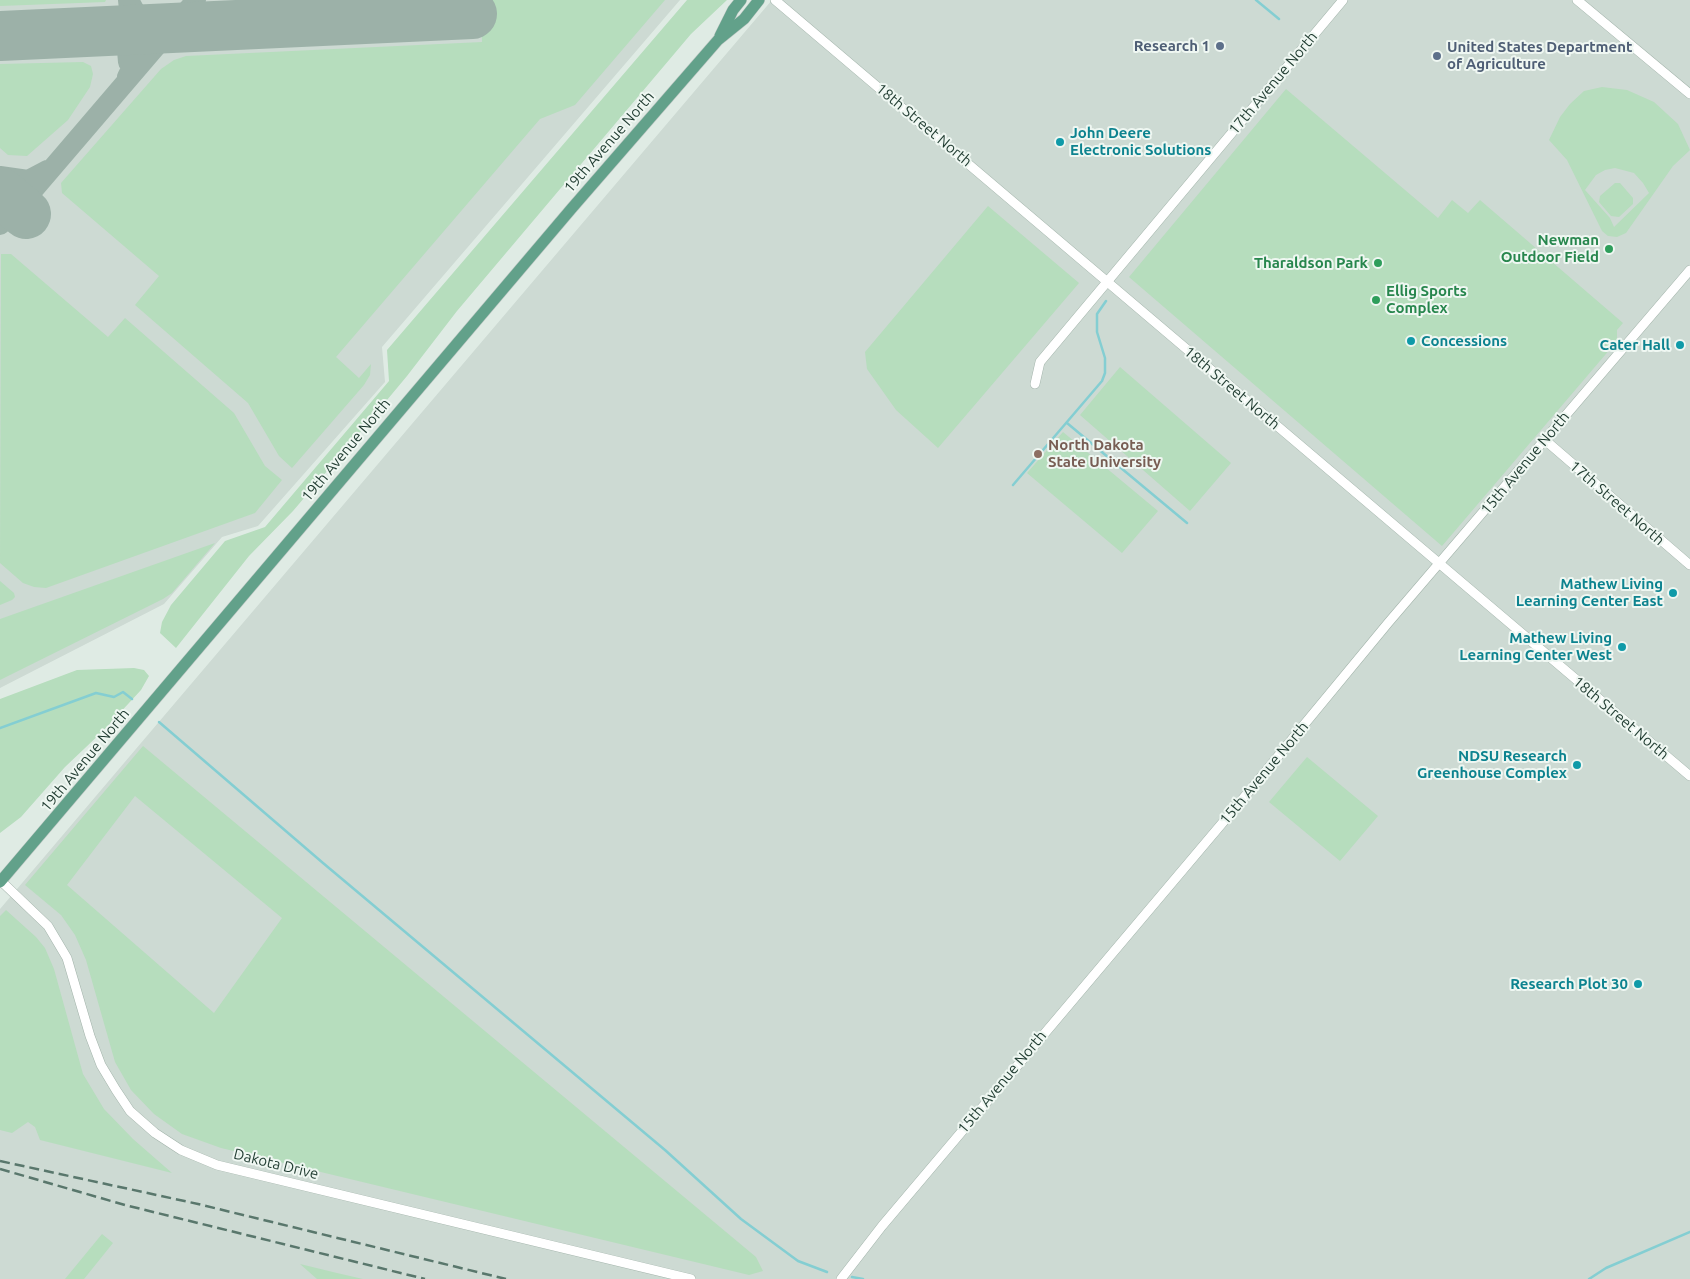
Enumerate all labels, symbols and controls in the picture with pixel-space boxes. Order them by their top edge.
street label: 17th Avenue North [1225,28,1321,138]
place label: Research 1 [1134,37,1210,55]
place label: United States Department of Agriculture [1447,38,1632,73]
marker: Research 1 [1214,40,1226,52]
marker: United States Department of Agriculture [1431,50,1443,62]
street label: 18th Street North [872,80,976,170]
street label: 19th Avenue North [560,88,658,196]
place label: John Deere Electronic Solutions [1070,124,1211,159]
marker: John Deere Electronic Solutions [1054,136,1066,148]
place label: Newman Outdoor Field [1501,231,1599,266]
marker: Newman Outdoor Field [1603,243,1615,255]
place label: Tharaldson Park [1254,254,1368,272]
marker: Tharaldson Park [1372,257,1384,269]
place label: Ellig Sports Complex [1386,282,1467,317]
marker: Ellig Sports Complex [1370,294,1382,306]
place label: Concessions [1421,332,1507,350]
marker: Concessions [1405,335,1417,347]
place label: Cater Hall [1599,336,1670,354]
marker: Cater Hall [1674,339,1686,351]
street label: 18th Street North [1180,343,1284,433]
street label: 19th Avenue North [298,395,394,505]
street label: 15th Avenue North [1477,408,1573,518]
place label: North Dakota State University [1048,436,1161,471]
marker: North Dakota State University [1032,448,1044,460]
street label: 17th Street North [1566,457,1668,549]
place label: Mathew Living Learning Center East [1516,575,1663,610]
marker: Mathew Living Learning Center East [1667,587,1679,599]
place label: Mathew Living Learning Center West [1459,629,1612,664]
marker: Mathew Living Learning Center West [1616,641,1628,653]
street label: 18th Street North [1569,673,1673,763]
street label: 19th Avenue North [37,705,133,815]
street label: 15th Avenue North [1216,718,1312,828]
place label: NDSU Research Greenhouse Complex [1417,747,1567,782]
marker: NDSU Research Greenhouse Complex [1571,759,1583,771]
place label: Research Plot 30 [1510,975,1628,993]
marker: Research Plot 30 [1632,978,1644,990]
street label: 15th Avenue North [954,1027,1050,1137]
street label: Dakota Drive [232,1145,320,1183]

